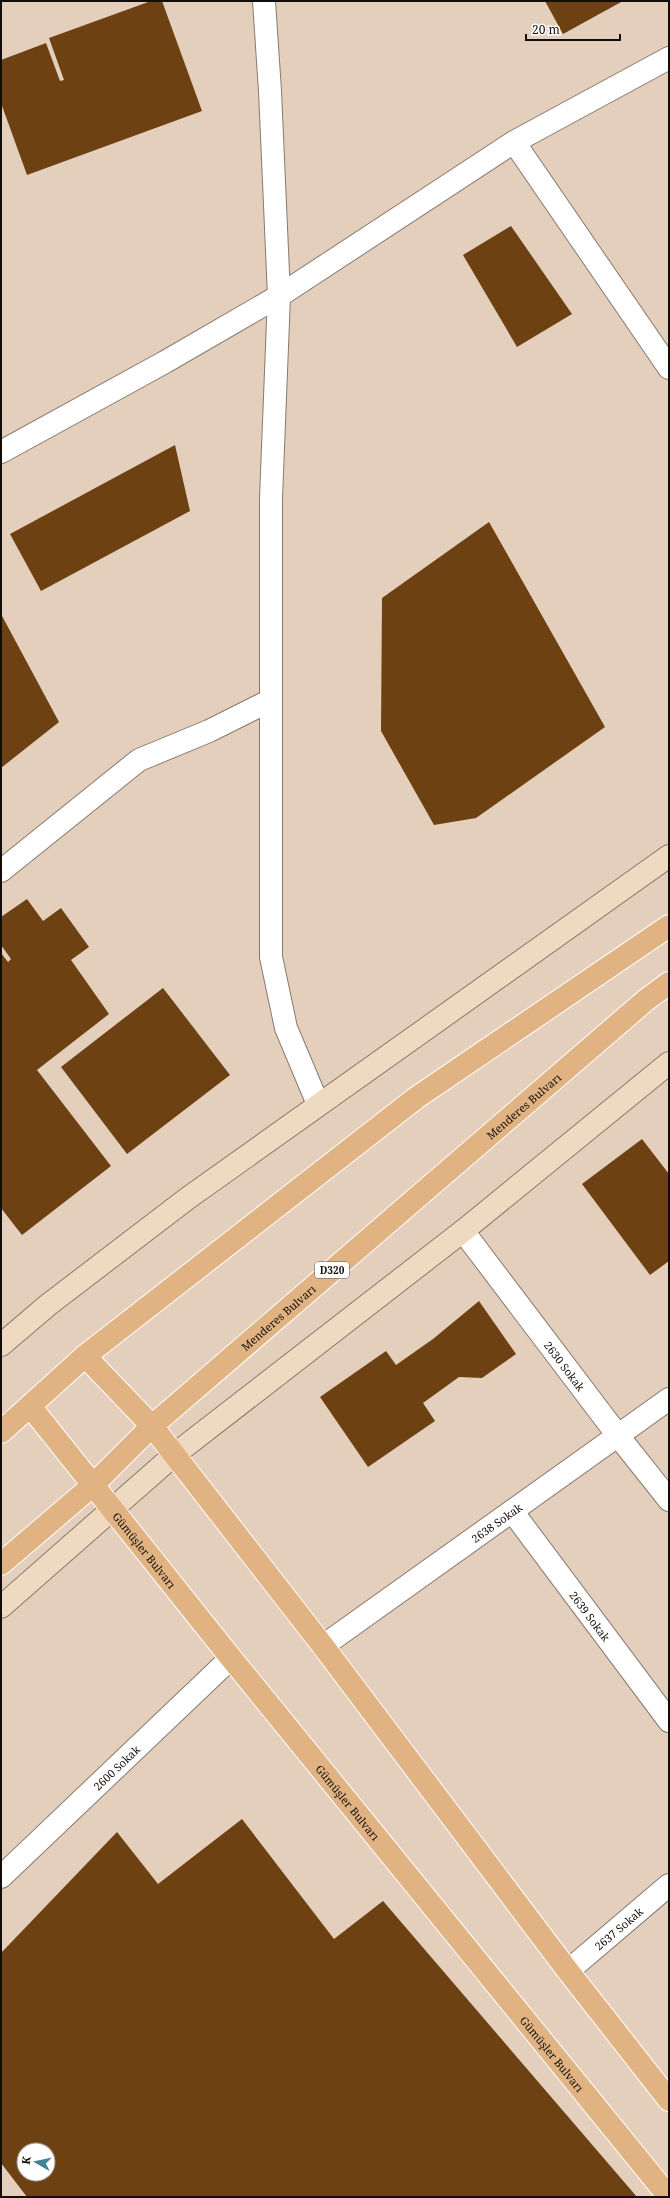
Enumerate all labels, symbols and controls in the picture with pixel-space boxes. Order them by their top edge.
scale bar [526,16,620,42]
text: 20 m [532,21,560,38]
street label: Menderes Bulvarı [483,1069,564,1142]
road number: D320 [315,1262,349,1278]
street label: Menderes Bulvarı [238,1281,319,1354]
street label: 2630 Sokak [541,1338,589,1394]
street label: 2638 Sokak [468,1499,525,1545]
street label: Gümüşler Bulvarı [110,1509,180,1591]
street label: 2639 Sokak [567,1588,614,1644]
street label: 2600 Sokak [90,1741,143,1793]
street label: Gümüşler Bulvarı [313,1761,384,1843]
street label: 2637 Sokak [591,1903,646,1953]
street label: Gümüşler Bulvarı [517,2013,588,2095]
north arrow [16,2142,56,2182]
text: K [18,2154,34,2166]

